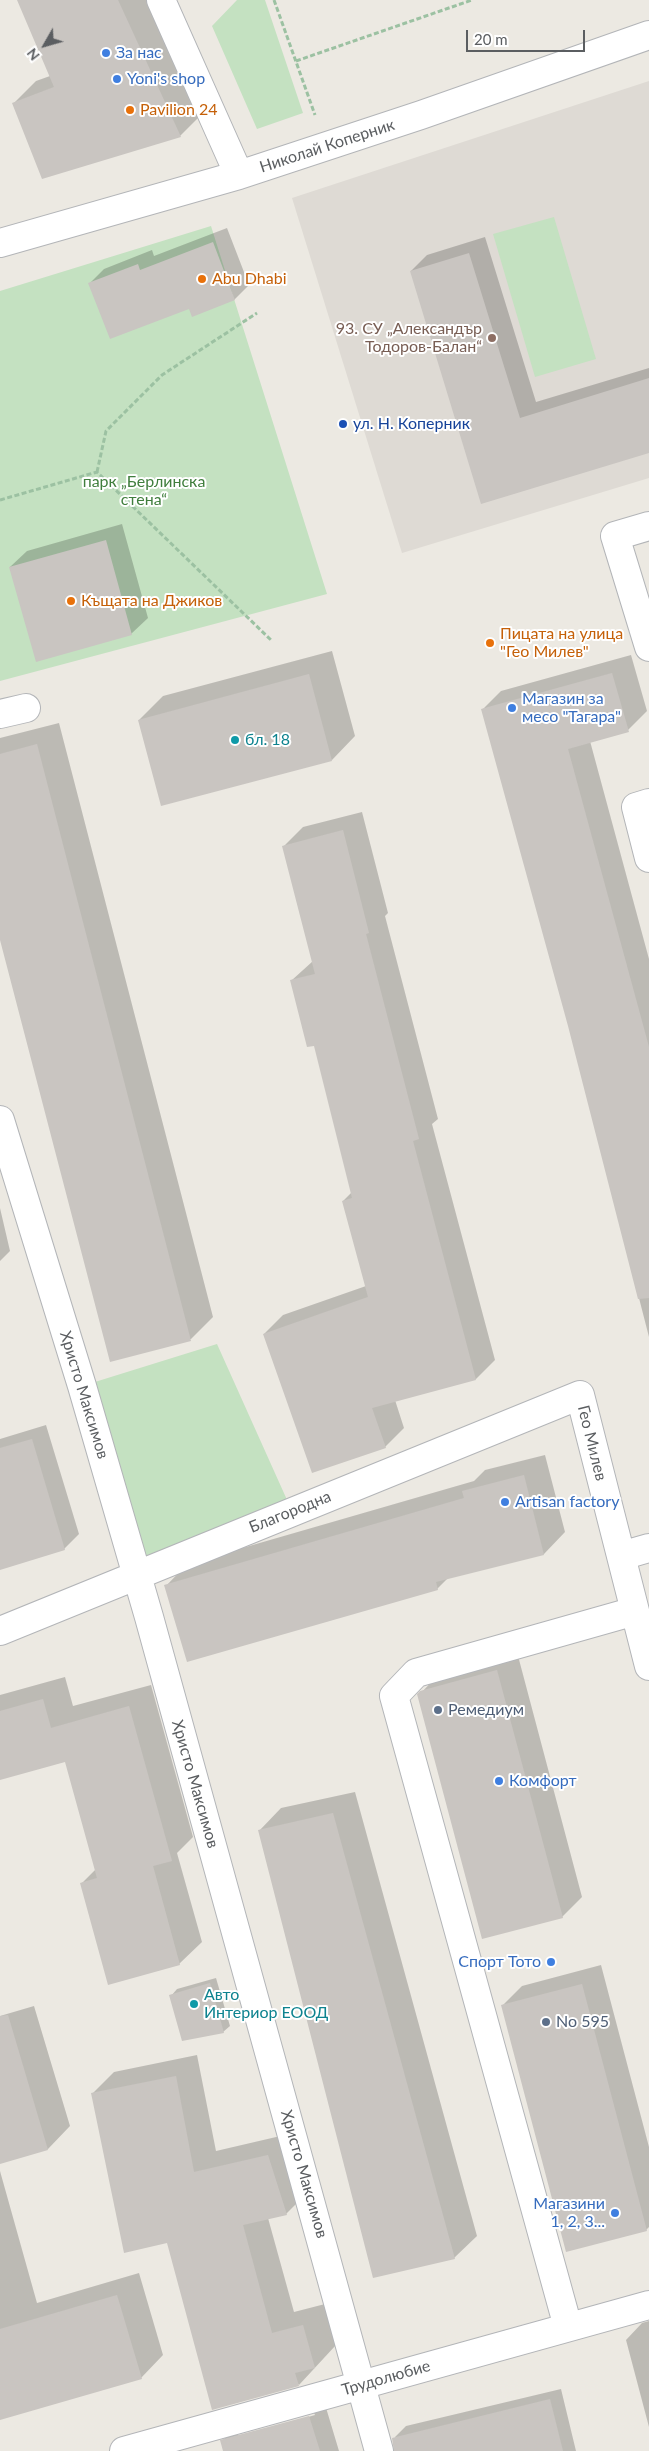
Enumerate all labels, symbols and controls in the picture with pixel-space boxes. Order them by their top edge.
north arrow [20,20,70,70]
scale bar [469,20,588,52]
text: 20 m [474,30,508,48]
place label: За нас [116,43,162,63]
text: N [23,45,43,64]
marker: За нас [100,47,112,59]
place label: Yoni's shop [127,69,205,89]
marker: Yoni's shop [111,73,123,85]
place label: Pavilion 24 [140,100,218,120]
marker: Pavilion 24 [124,104,136,116]
street label: Николай Коперник [257,115,397,177]
place label: Abu Dhabi [212,269,286,289]
marker: Abu Dhabi [196,273,208,285]
place label: 93. СУ „Александър Тодоров-Балан“ [336,319,482,357]
marker: 93. СУ „Александър Тодоров-Балан“ [486,332,498,344]
place label: ул. Н. Коперник [353,414,470,434]
marker: ул. Н. Коперник [337,418,349,430]
park label: парк „Берлинска стена“ [83,472,205,510]
place label: Къщата на Джиков [81,591,222,611]
marker: Къщата на Джиков [65,595,77,607]
place label: Пицата на улица "Гео Милев" [500,624,623,662]
marker: Пицата на улица "Гео Милев" [484,637,496,649]
place label: Магазин за месо "Тагара" [522,689,621,727]
marker: Магазин за месо "Тагара" [506,702,518,714]
place label: бл. 18 [245,730,290,750]
marker: бл. 18 [229,734,241,746]
street label: Христо Максимов [55,1329,113,1461]
street label: Гео Милев [573,1403,611,1483]
street label: Благородна [246,1487,334,1537]
place label: Artisan factory [515,1492,619,1512]
marker: Artisan factory [499,1496,511,1508]
place label: Ремедиум [448,1700,524,1720]
marker: Ремедиум [432,1704,444,1716]
street label: Христо Максимов [167,1718,223,1850]
place label: Комфорт [509,1771,577,1791]
marker: Комфорт [493,1775,505,1787]
place label: Спорт Тото [458,1952,541,1972]
marker: Спорт Тото [545,1956,557,1968]
place label: Авто Интериор ЕООД [204,1985,328,2023]
marker: Авто Интериор ЕООД [188,1998,200,2010]
place label: No 595 [556,2012,609,2032]
marker: No 595 [540,2016,552,2028]
street label: Христо Максимов [276,2108,332,2240]
place label: Магазини 1, 2, 3... [533,2194,605,2232]
marker: Магазини 1, 2, 3... [609,2207,621,2219]
street label: Трудолюбие [339,2356,433,2400]

